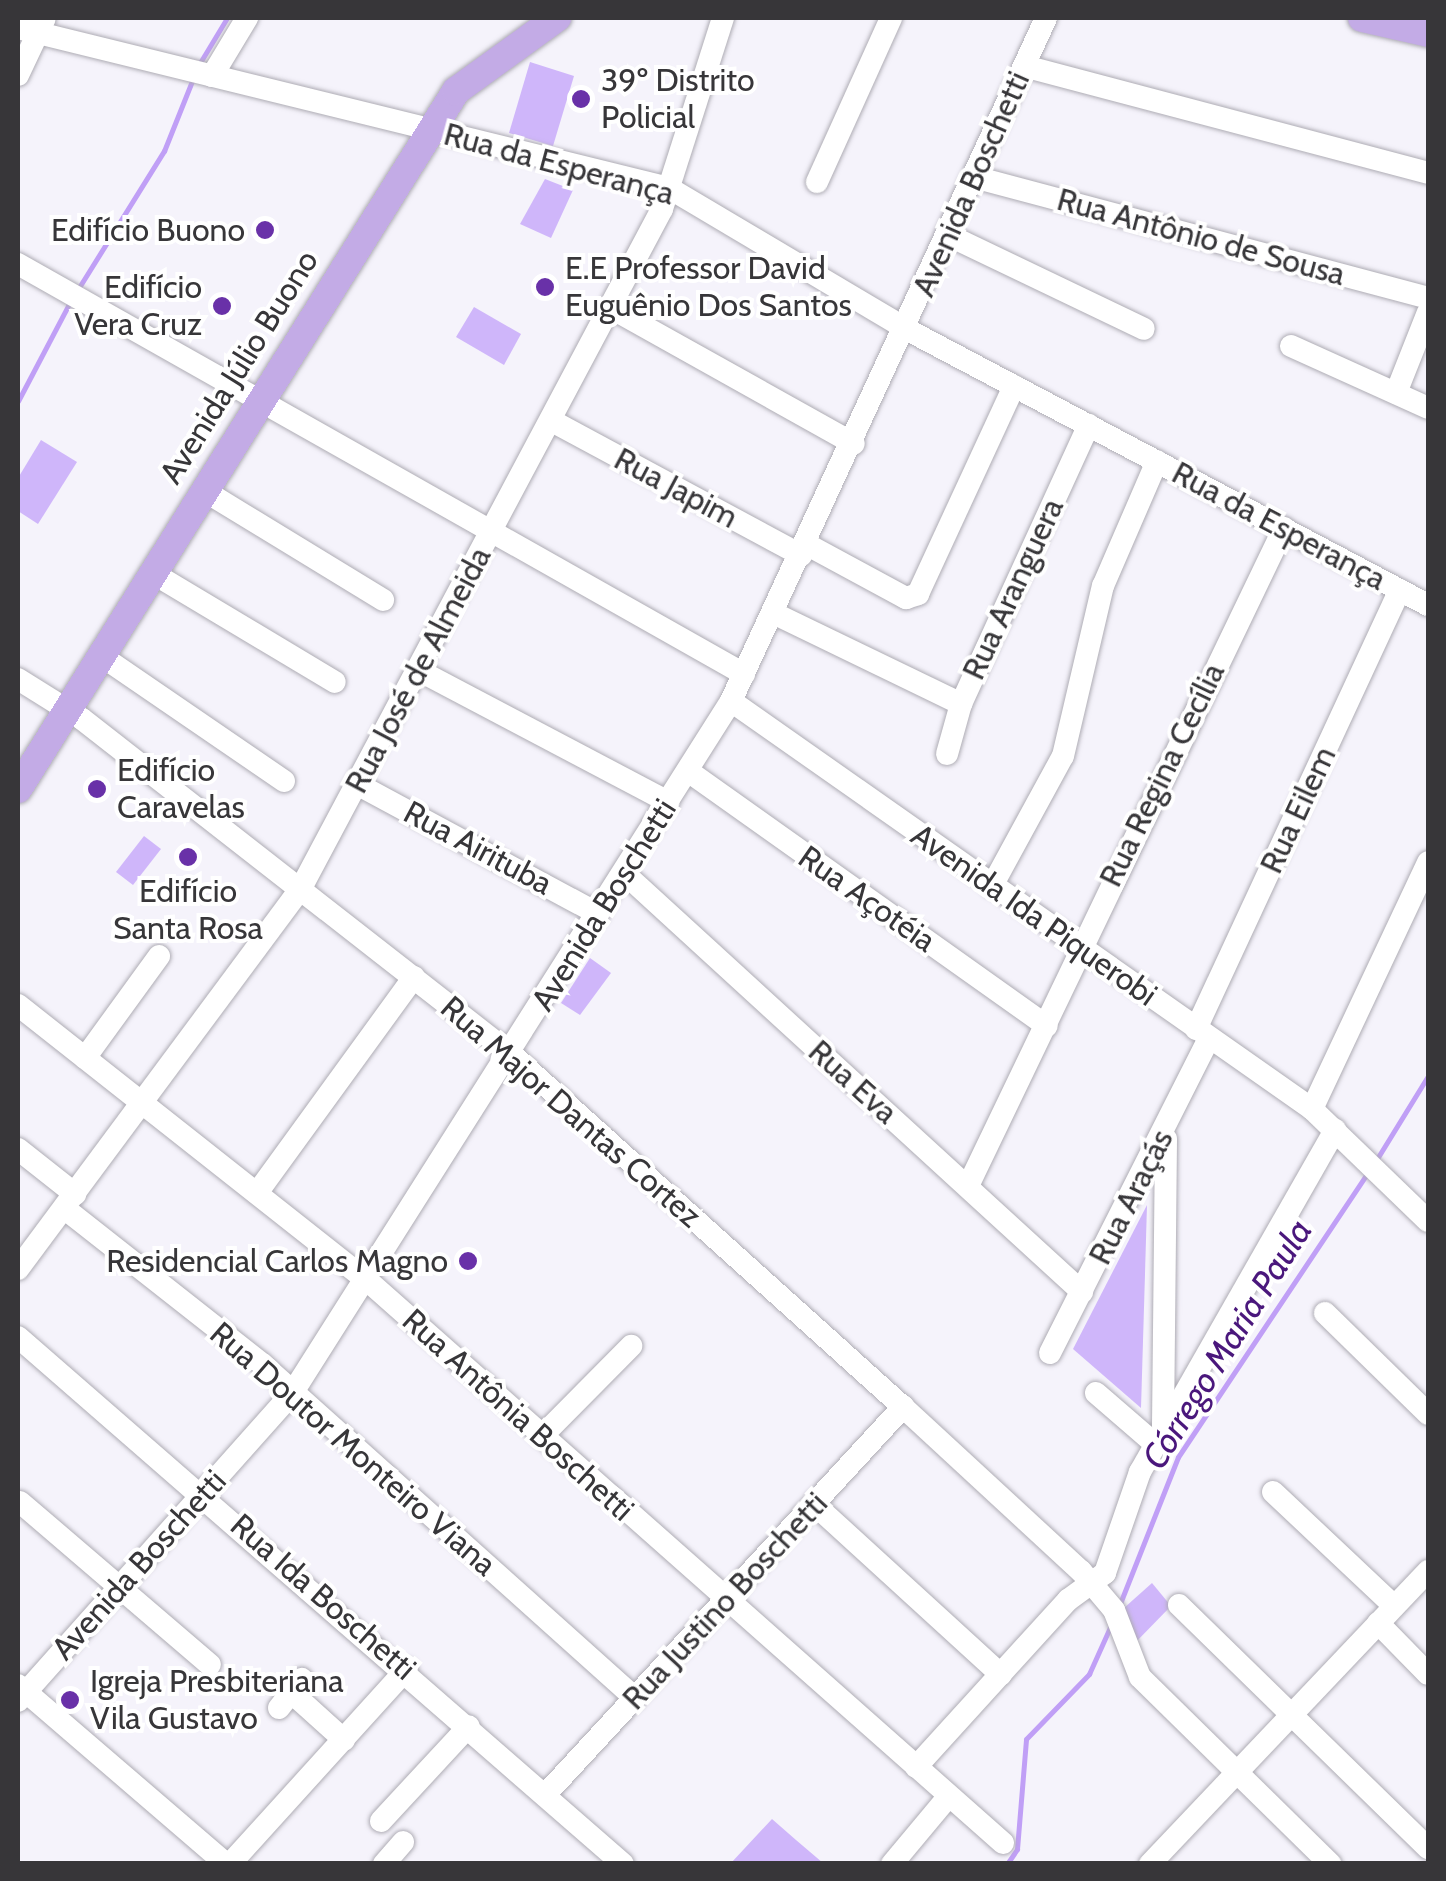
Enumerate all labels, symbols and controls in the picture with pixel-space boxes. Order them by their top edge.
place label: 39º Distrito Policial [601,62,755,137]
street label: Avenida Boschetti [904,66,1038,302]
marker: 39º Distrito Policial [570,88,592,110]
street label: Rua da Esperança [440,115,678,213]
street label: Rua Antônio de Sousa [1053,180,1349,294]
place label: Edifício Buono [51,211,245,249]
marker: Edifício Buono [254,219,276,241]
street label: Avenida Júlio Buono [152,243,326,491]
place label: E.E Professor David Euguênio Dos Santos [565,250,852,325]
place label: Edifício Vera Cruz [74,269,202,344]
marker: E.E Professor David Euguênio Dos Santos [534,276,556,298]
marker: Edifício Vera Cruz [211,295,233,317]
street label: Rua Japim [608,440,744,536]
street label: Rua da Esperança [1166,454,1392,598]
street label: Rua Aranguera [954,492,1072,686]
street label: Rua José de Almeida [337,540,499,800]
street label: Rua Regina Cecília [1091,657,1233,893]
street label: Rua Eilem [1252,741,1344,879]
place label: Edifício Caravelas [117,752,245,827]
marker: Edifício Caravelas [86,778,108,800]
street label: Avenida Boschetti [524,792,684,1018]
street label: Rua Airituba [397,793,559,903]
street label: Avenida Ida Piquerobi [904,816,1164,1014]
street label: Rua Açotéia [791,838,943,960]
marker: Edifício Santa Rosa [177,846,199,868]
place label: Edifício Santa Rosa [113,873,263,948]
street label: Rua Major Dantas Cortez [433,988,709,1236]
street label: Rua Eva [801,1032,905,1132]
street label: Rua Araçás [1081,1123,1181,1271]
water label: Córrego Maria Paula [1133,1211,1321,1477]
place label: Residencial Carlos Magno [106,1242,448,1280]
marker: Residencial Carlos Magno [457,1250,479,1272]
street label: Rua Antônia Boschetti [395,1301,641,1529]
street label: Rua Doutor Monteiro Viana [202,1314,504,1584]
street label: Avenida Boschetti [44,1462,234,1668]
street label: Rua Justino Boschetti [614,1484,836,1718]
street label: Rua Ida Boschetti [223,1506,423,1688]
place label: Igreja Presbiteriana Vila Gustavo [90,1663,344,1738]
marker: Igreja Presbiteriana Vila Gustavo [59,1689,81,1711]

